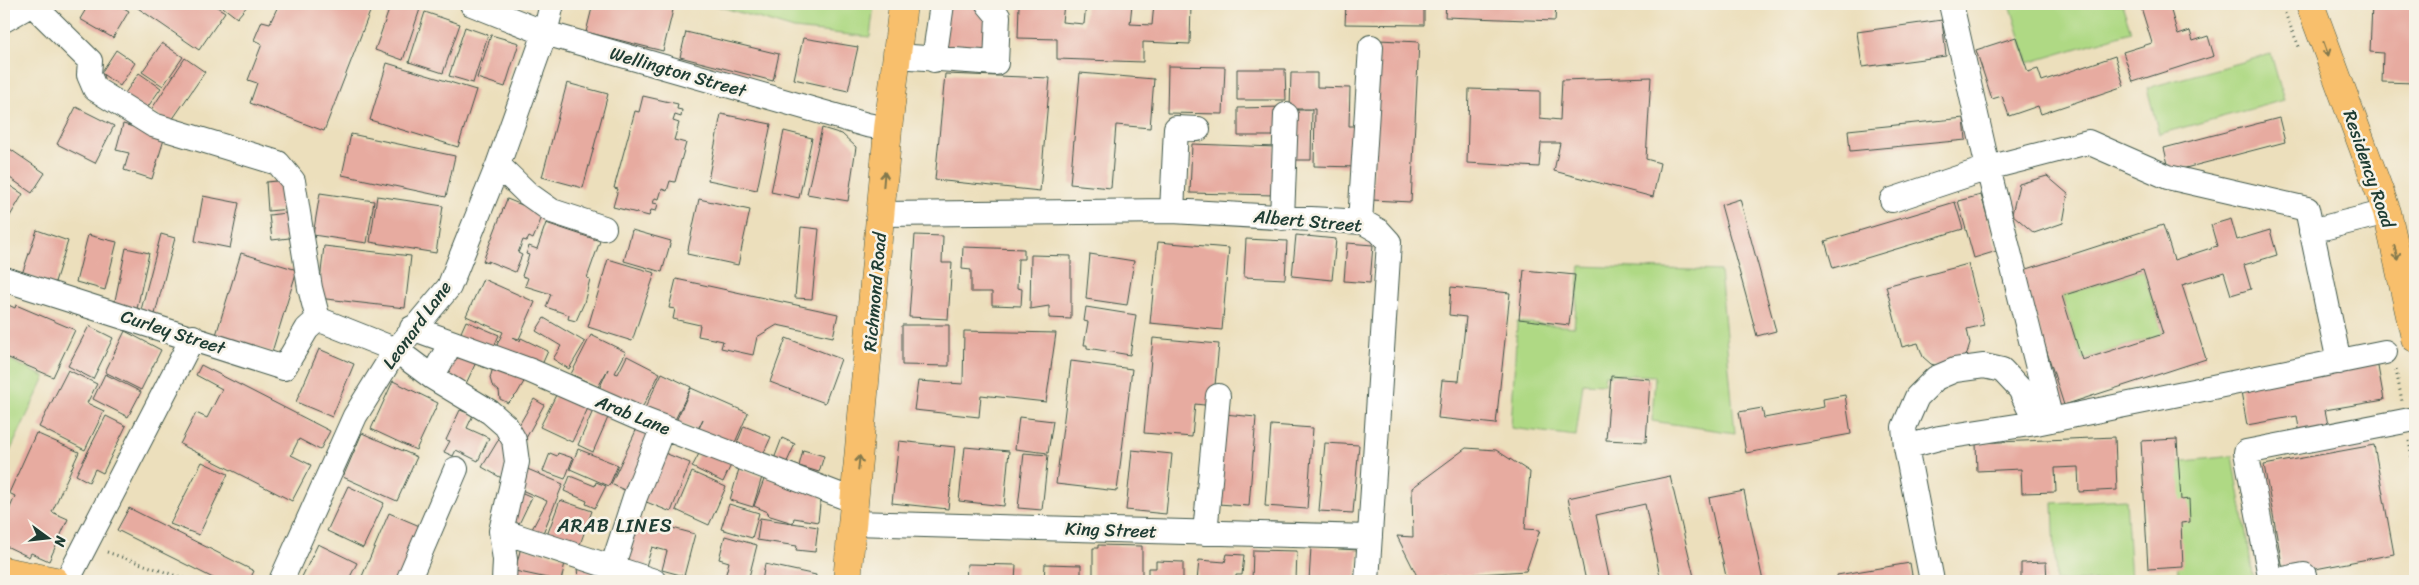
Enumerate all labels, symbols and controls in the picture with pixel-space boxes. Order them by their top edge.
street label: Wellington Street [606,37,751,107]
one-way arrow [2323,42,2332,57]
street label: Residency Road [2334,106,2405,234]
one-way arrow [879,171,889,187]
street label: Albert Street [1251,200,1364,242]
street label: Richmond Road [854,230,896,353]
one-way arrow [2392,244,2401,260]
street label: Leonard Lane [374,274,460,376]
street label: Curley Street [117,300,230,364]
street label: Arab Lane [590,385,676,445]
one-way arrow [854,455,863,471]
district label: ARAB LINES [556,509,673,542]
north arrow [22,512,72,562]
street label: King Street [1065,512,1158,548]
text: N [47,532,74,549]

